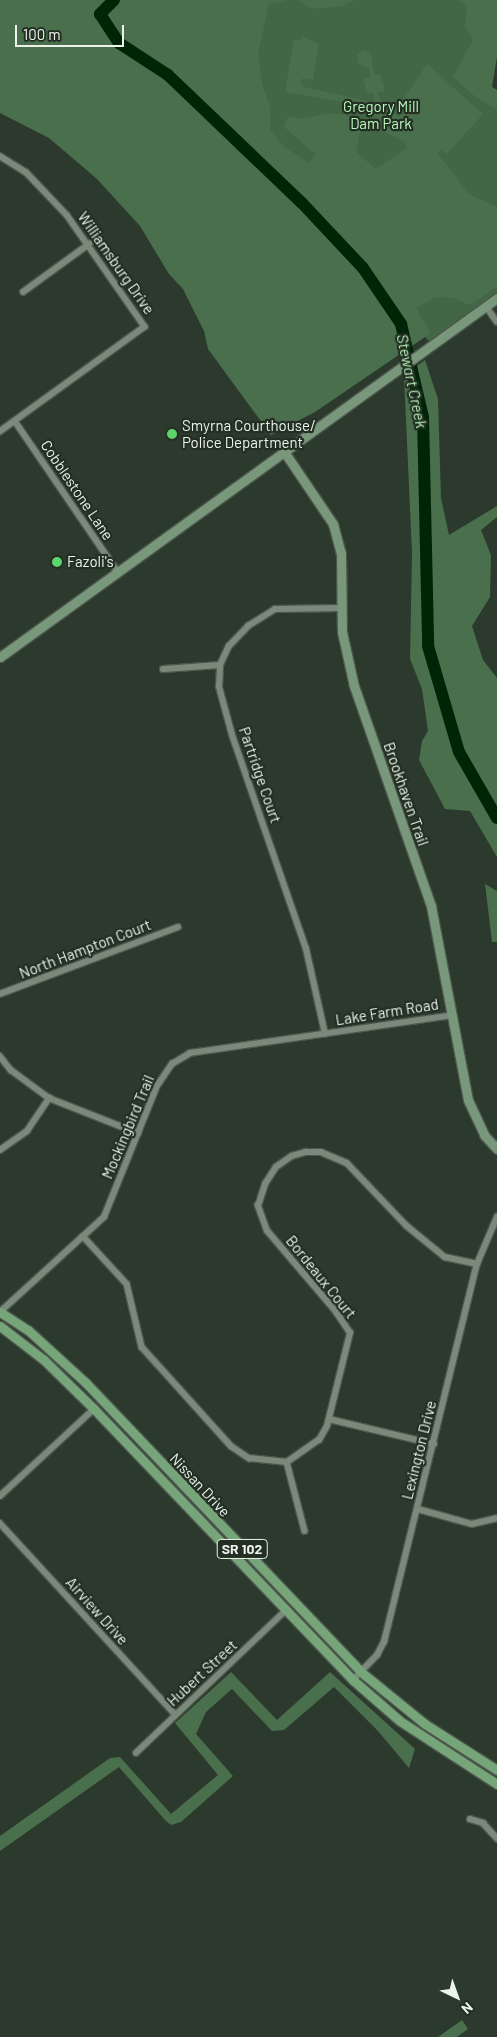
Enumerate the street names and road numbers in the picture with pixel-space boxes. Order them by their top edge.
street label: Williamsburg Drive [74,208,158,318]
street label: Cobblestone Lane [37,437,117,543]
street label: Partridge Court [235,725,285,825]
street label: Brookhaven Trail [380,740,432,848]
street label: North Hampton Court [17,916,153,982]
street label: Lake Farm Road [334,995,440,1029]
street label: Mockingbird Trail [98,1072,158,1182]
street label: Bordeaux Court [282,1232,360,1322]
street label: Lexington Drive [398,1399,440,1501]
street label: Nissan Drive [166,1449,234,1521]
road number: SR 102 [216,1538,268,1560]
street label: Airview Drive [62,1573,132,1649]
street label: Hubert Street [163,1636,241,1710]

